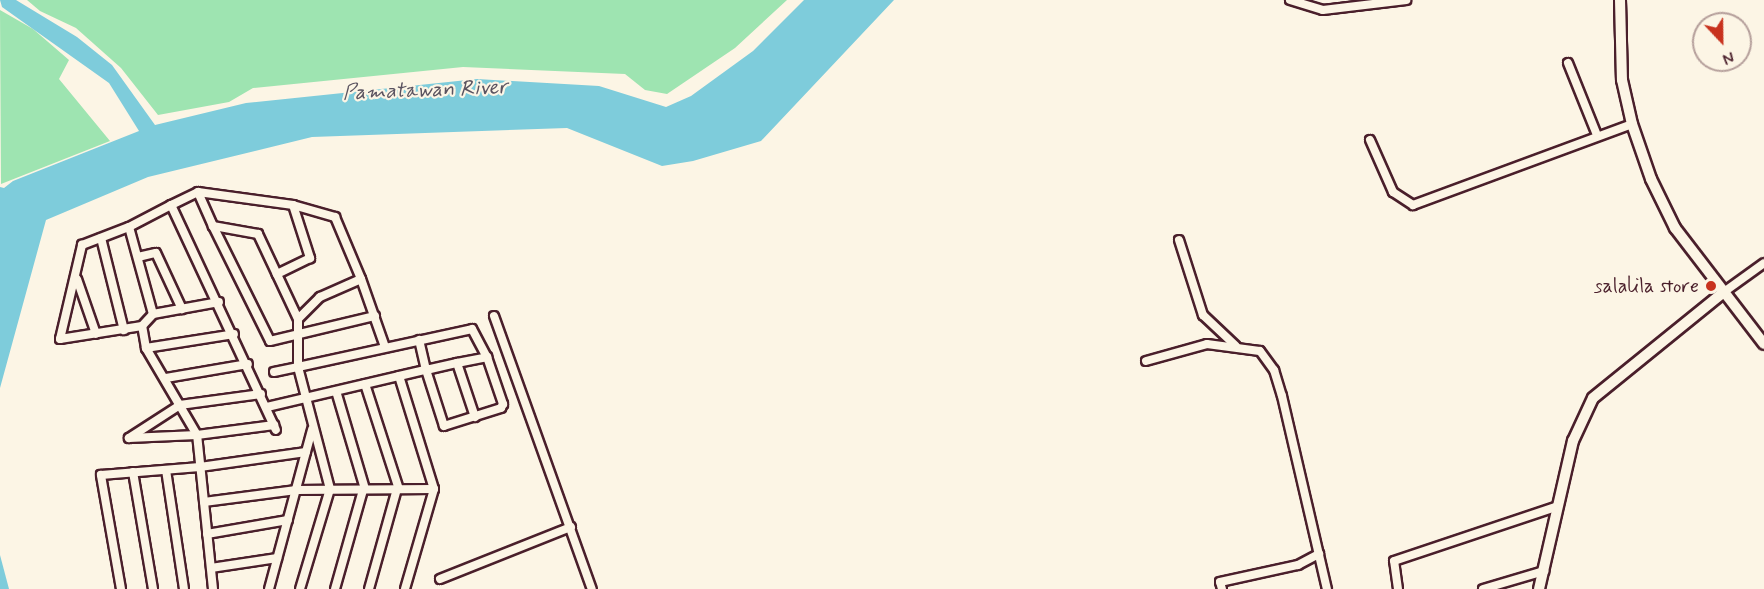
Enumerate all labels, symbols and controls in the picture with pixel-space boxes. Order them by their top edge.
north arrow [1692,12,1752,72]
text: N [1719,46,1737,69]
water label: Pamatawan River [343,75,507,105]
place label: salalila store [1594,274,1699,298]
marker: salalila store [1704,279,1718,293]

